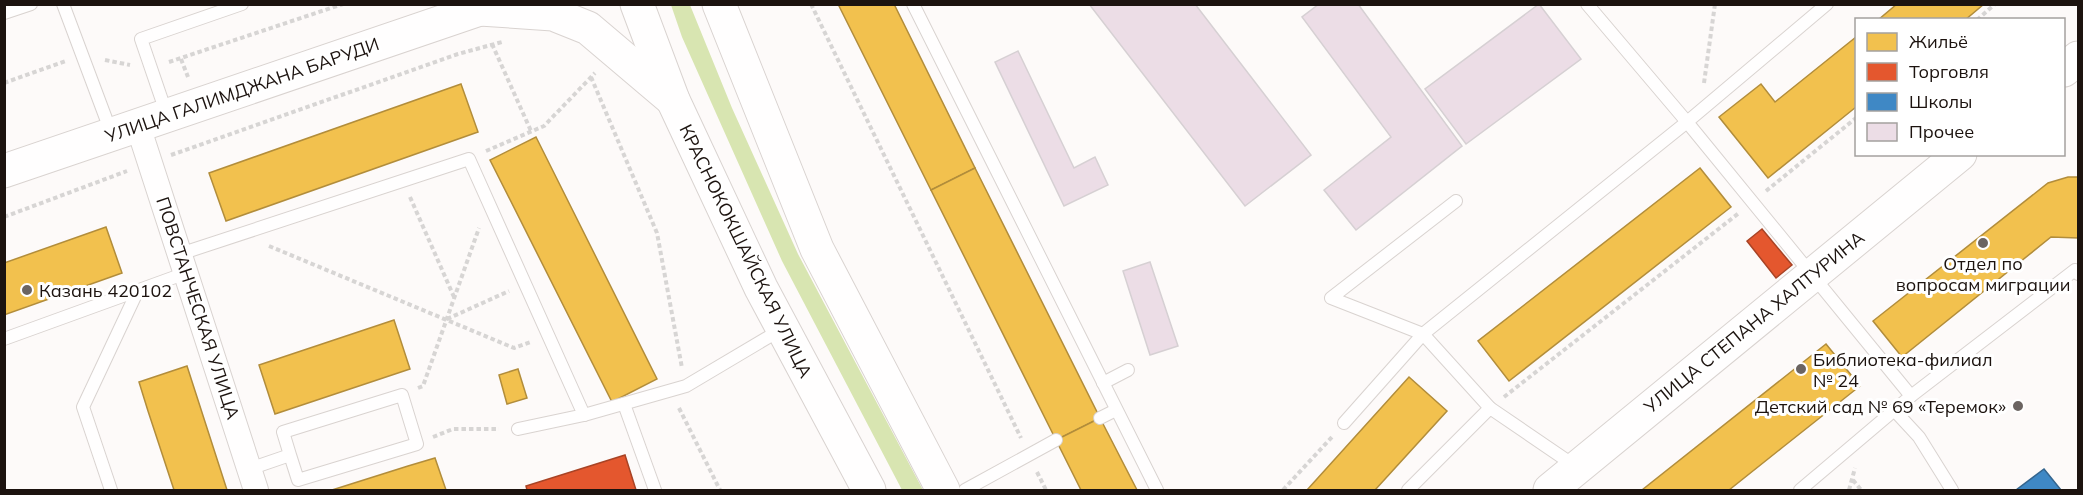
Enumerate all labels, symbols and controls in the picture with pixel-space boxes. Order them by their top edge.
legend [1855,18,2065,156]
text: Жильё [1909,30,1968,53]
street label: УЛИЦА ГАЛИМДЖАНА БАРУДИ [101,32,382,148]
text: Торговля [1909,60,1989,83]
text: Школы [1909,90,1972,113]
street label: КРАСНОКОКШАЙСКАЯ УЛИЦА [674,120,818,382]
text: Прочее [1909,120,1974,143]
street label: ПОВСТАНЧЕСКАЯ УЛИЦА [151,194,245,422]
street label: УЛИЦА СТЕПАНА ХАЛТУРИНА [1638,226,1869,419]
marker: Отдел по вопросам миграции [1976,236,1990,250]
place label: Отдел по вопросам миграции [1896,252,2070,296]
place label: Казань 420102 [39,279,172,302]
marker: Казань 420102 [20,283,34,297]
place label: Библиотека-филиал № 24 [1813,348,1993,392]
marker: Библиотека-филиал № 24 [1794,362,1808,376]
place label: Детский сад № 69 «Теремок» [1755,395,2006,418]
marker: Детский сад № 69 «Теремок» [2011,399,2025,413]

